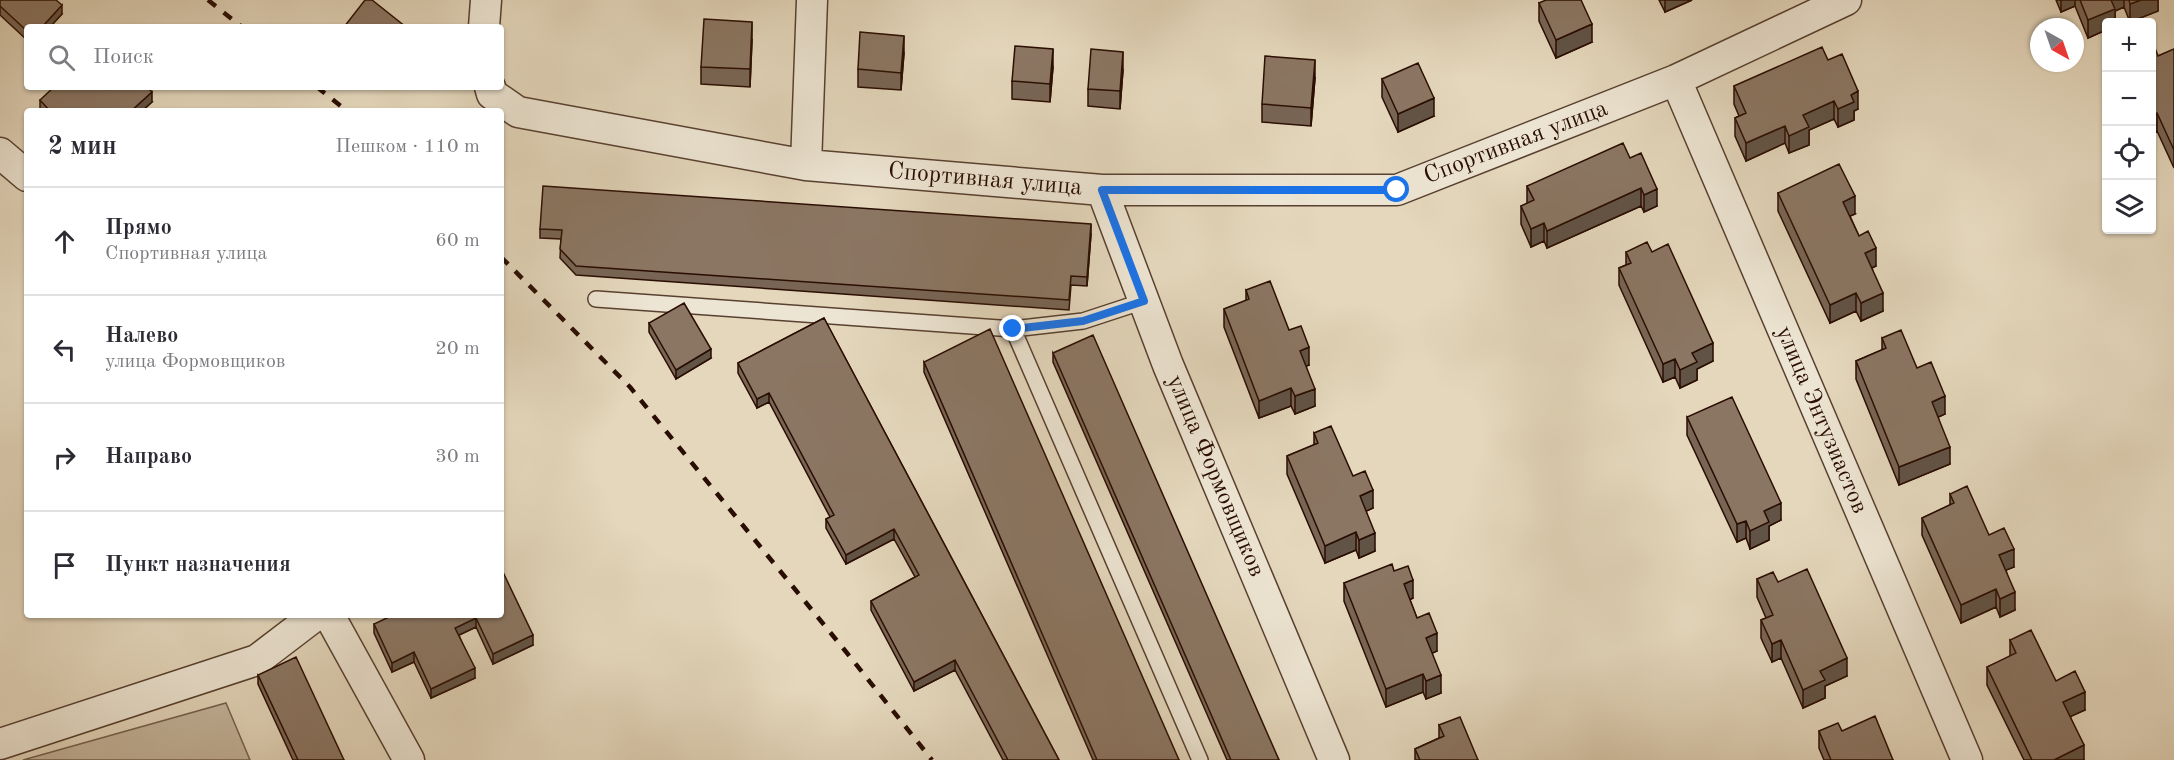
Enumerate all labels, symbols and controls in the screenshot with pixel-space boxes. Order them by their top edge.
north arrow [2030,18,2084,72]
map controls [2102,18,2156,234]
button: + [2102,18,2156,72]
search box [24,24,504,90]
icon: search [45,41,78,74]
text: Поиск [93,46,154,68]
button: − [2102,72,2156,126]
street label: Спортивная улица [1421,97,1611,189]
button: locate [2102,126,2156,180]
text: 2 мин [48,134,117,160]
text: Пешком · 110 m [335,137,480,157]
street label: Спортивная улица [887,160,1083,200]
route start [1383,176,1409,202]
button: layers [2102,180,2156,234]
text: Прямо [105,217,172,239]
icon: ahead [48,225,81,258]
text: 60 m [435,231,480,251]
text: Спортивная улица [105,244,267,264]
route end [999,315,1025,341]
street label: улица Энтузиастов [1771,323,1871,517]
text: Налево [105,325,178,347]
icon: left [48,333,81,366]
text: 20 m [435,339,480,359]
text: улица Формовщиков [105,352,285,372]
street label: улица Формовщиков [1162,372,1268,580]
icon: right [48,441,81,474]
text: Направо [105,446,192,468]
text: 30 m [435,447,480,467]
icon: arrive [48,549,81,582]
text: Пункт назначения [105,554,291,576]

